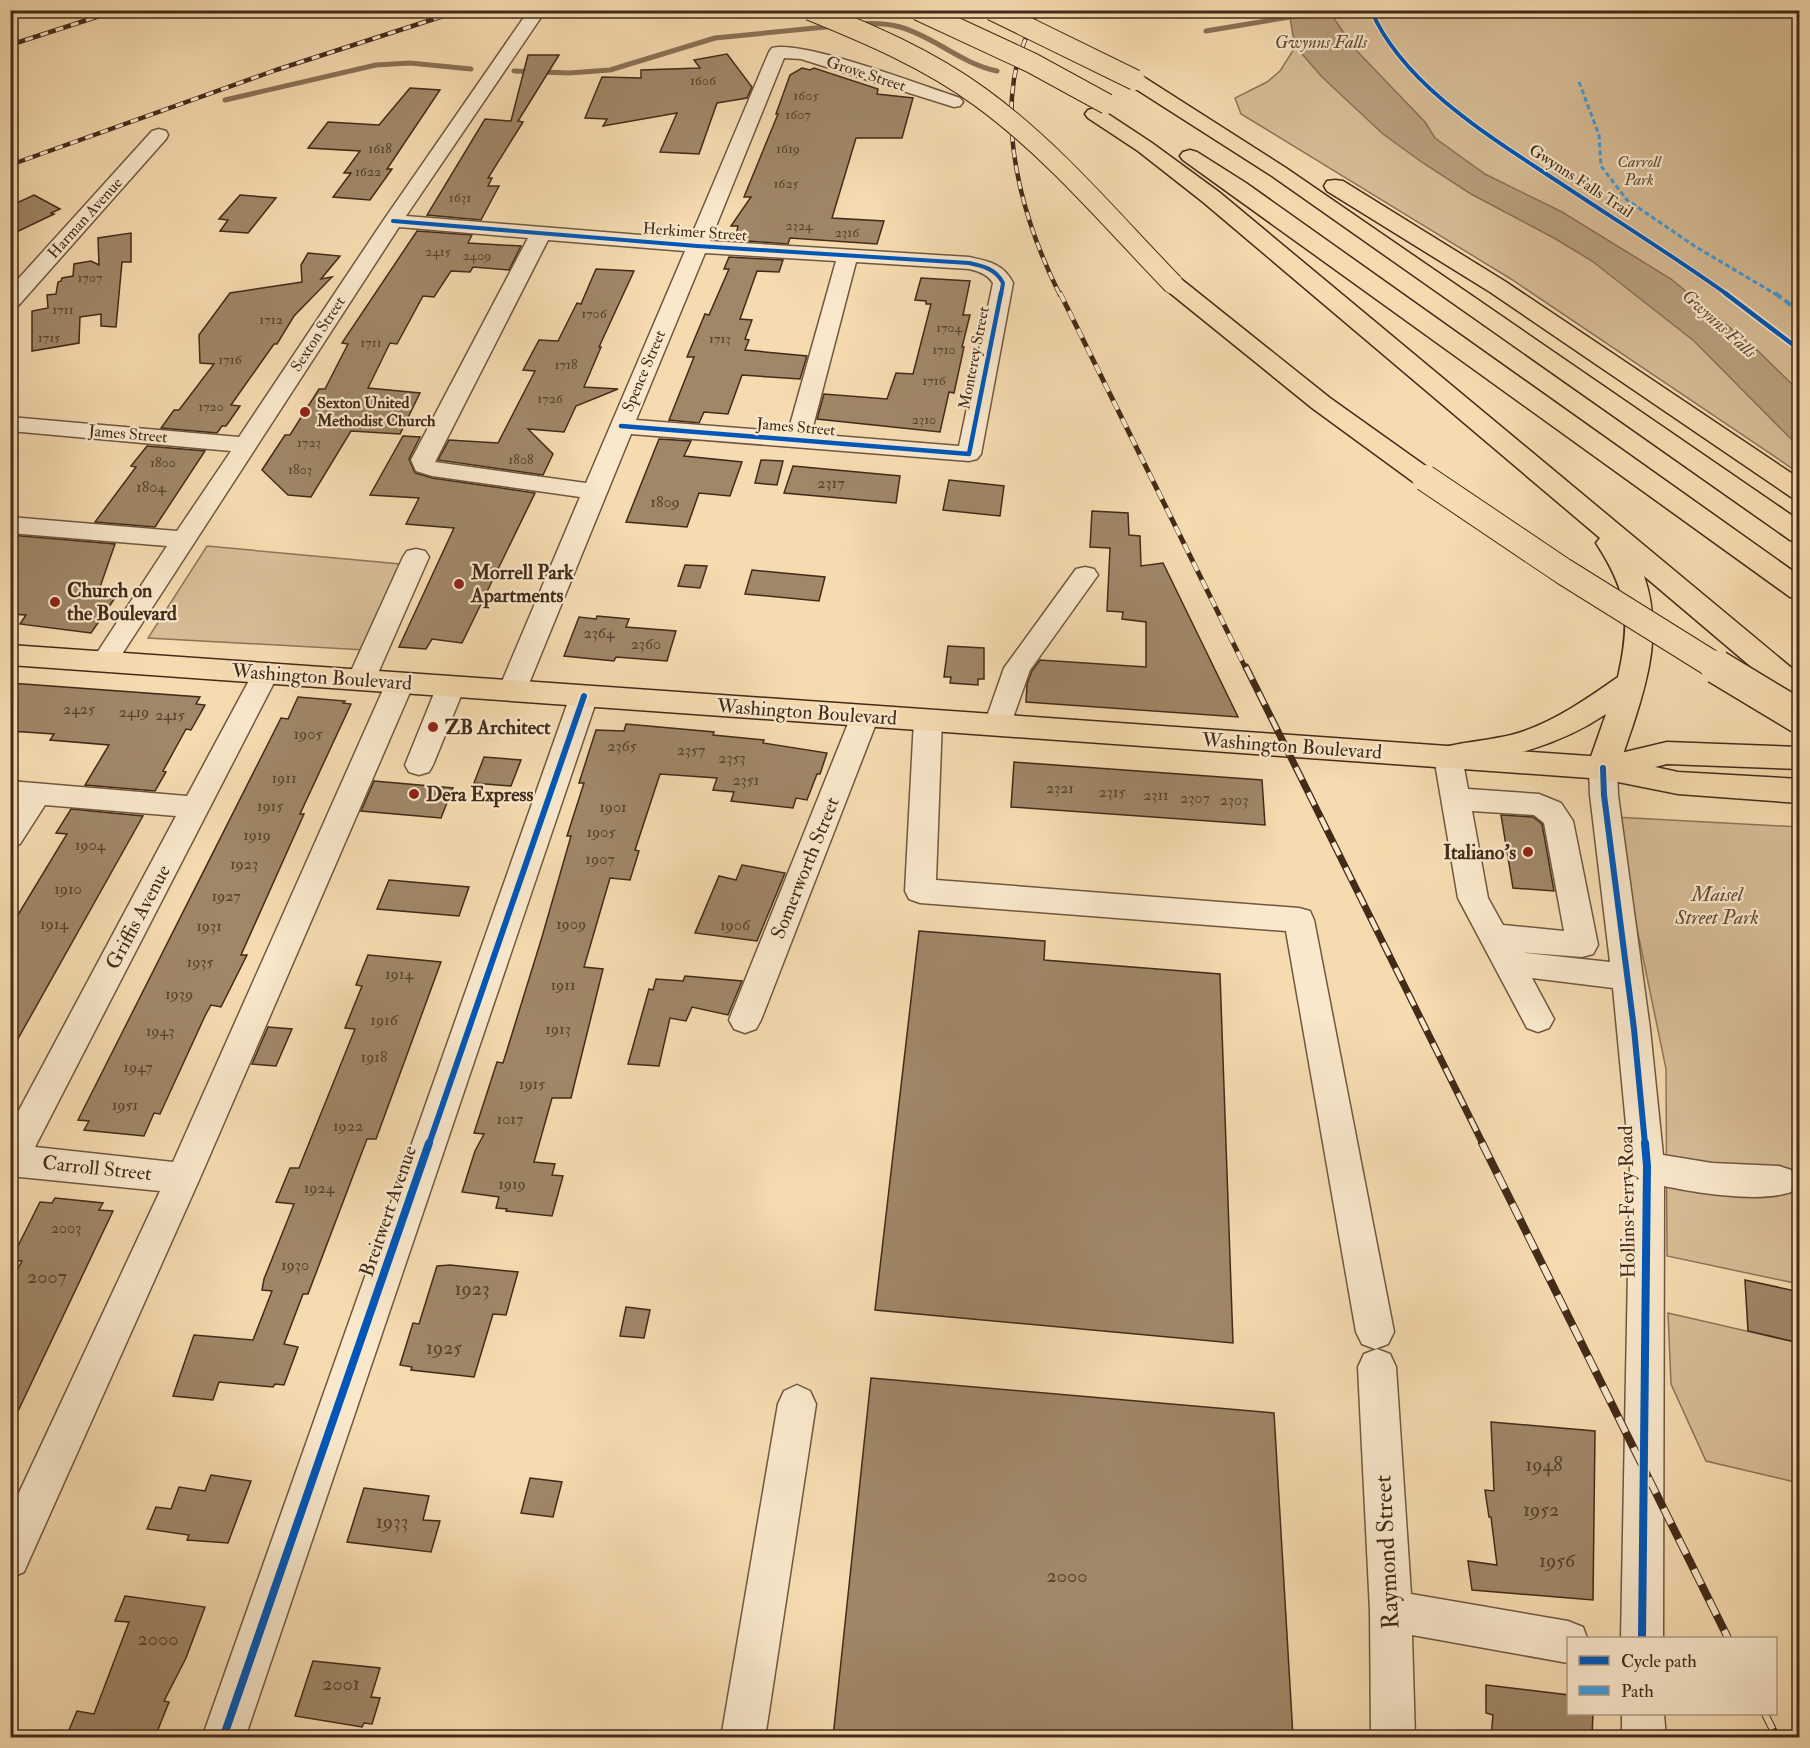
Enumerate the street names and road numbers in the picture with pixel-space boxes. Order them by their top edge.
street label: Grove Street [824,52,908,96]
street label: Gwynns Falls Trail [1525,140,1637,222]
street label: Harman Avenue [43,173,127,263]
street label: Herkimer Street [642,218,748,246]
street label: Sexton Street [286,293,350,375]
street label: Monterey Street [954,305,994,411]
street label: Spence Street [618,327,671,415]
street label: James Street [755,414,836,441]
street label: James Street [87,421,168,448]
street label: Washington Boulevard [230,658,413,696]
street label: Washington Boulevard [715,693,898,731]
street label: Washington Boulevard [1200,727,1383,765]
street label: Somerworth Street [765,793,845,943]
street label: Griffis Avenue [100,861,176,973]
street label: Hollins Ferry Road [1613,1125,1641,1279]
street label: Breitwert Avenue [354,1142,422,1280]
street label: Carroll Street [41,1150,153,1186]
street label: Raymond Street [1367,1474,1407,1630]

